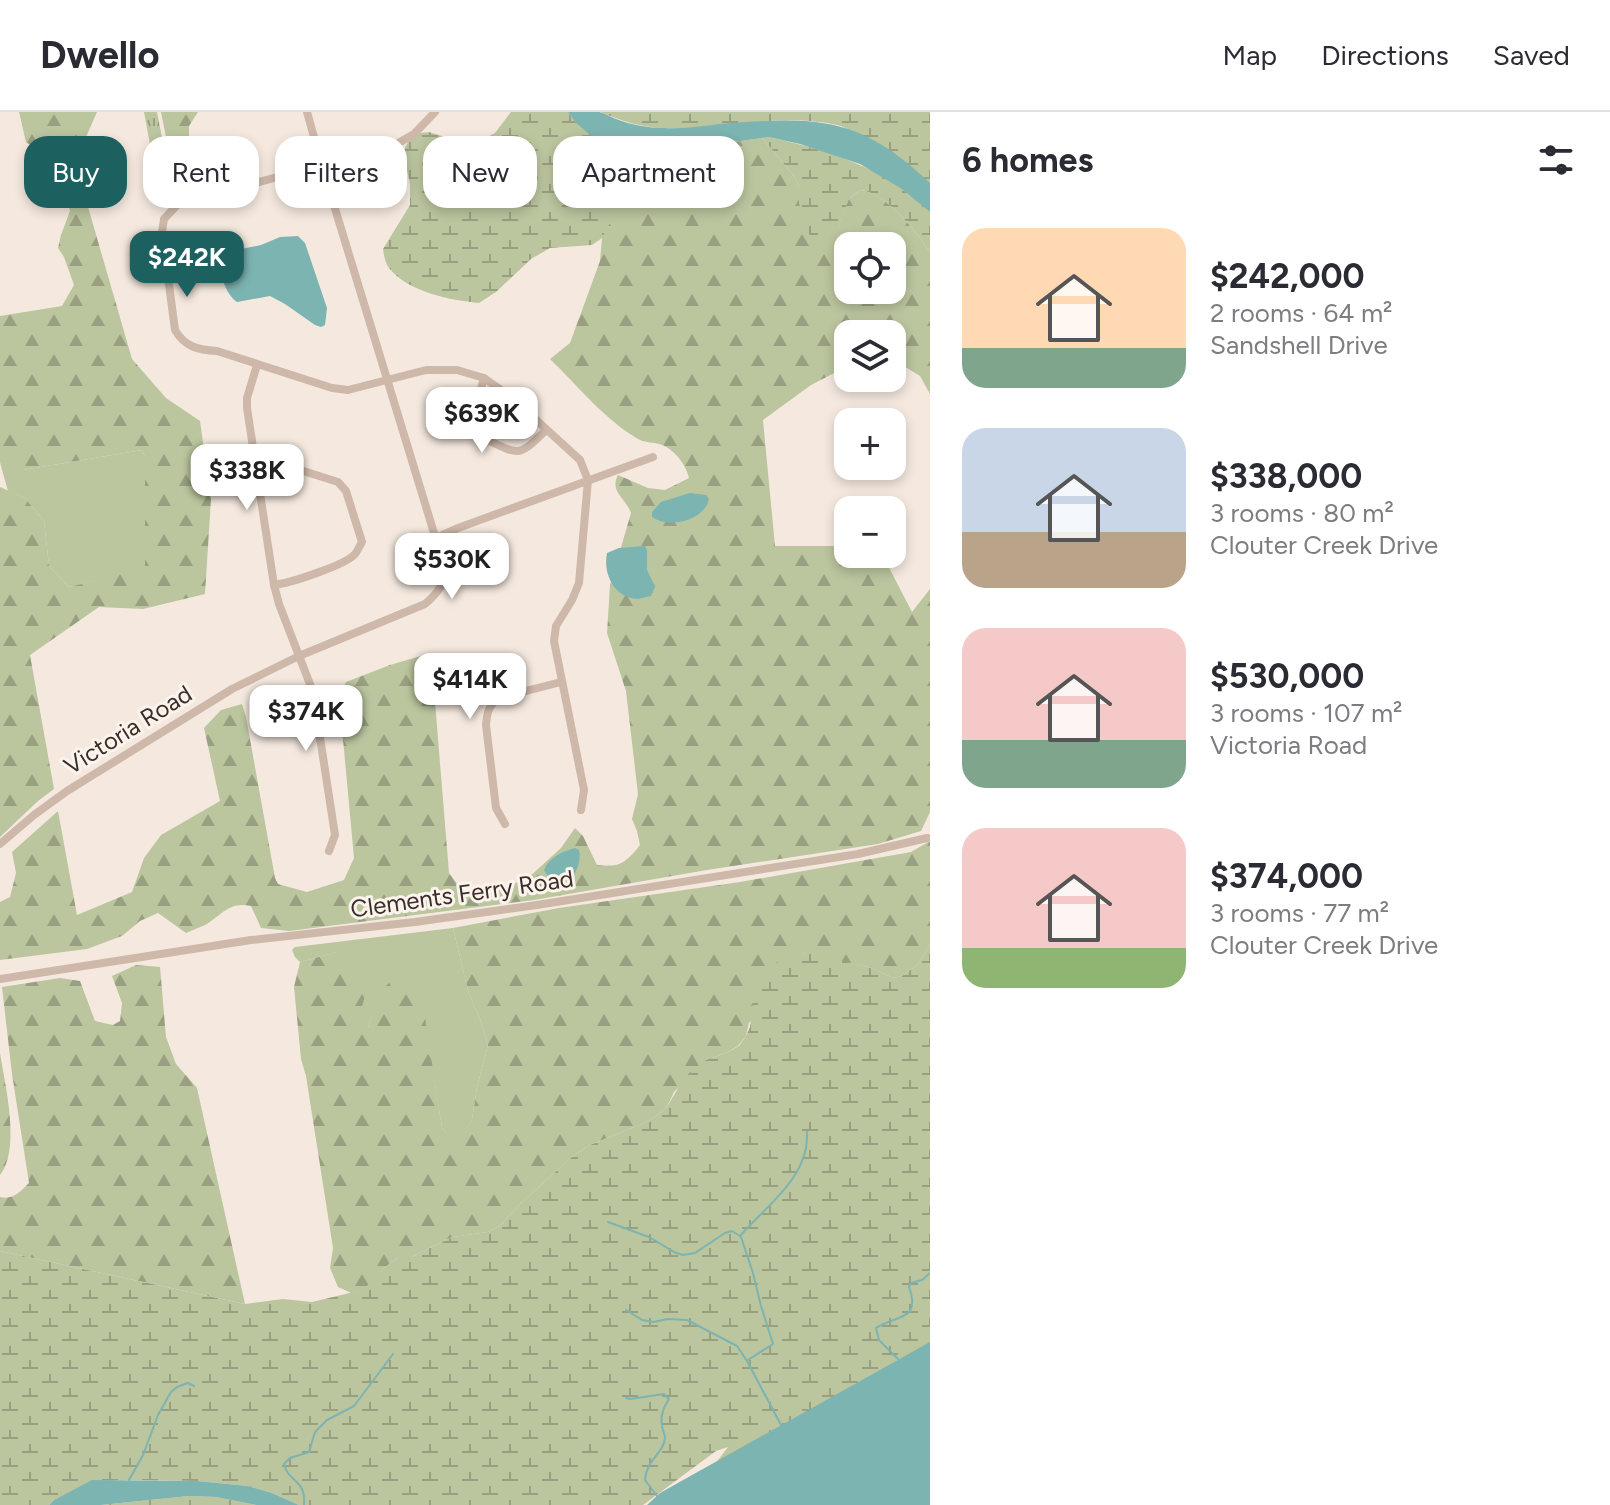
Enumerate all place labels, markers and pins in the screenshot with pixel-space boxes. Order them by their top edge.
pin: $242K [131,231,243,299]
pin: $639K [426,387,538,455]
pin: $338K [191,444,303,512]
pin: $530K [396,533,508,601]
pin: $414K [414,653,526,721]
pin: $374K [250,685,362,753]

